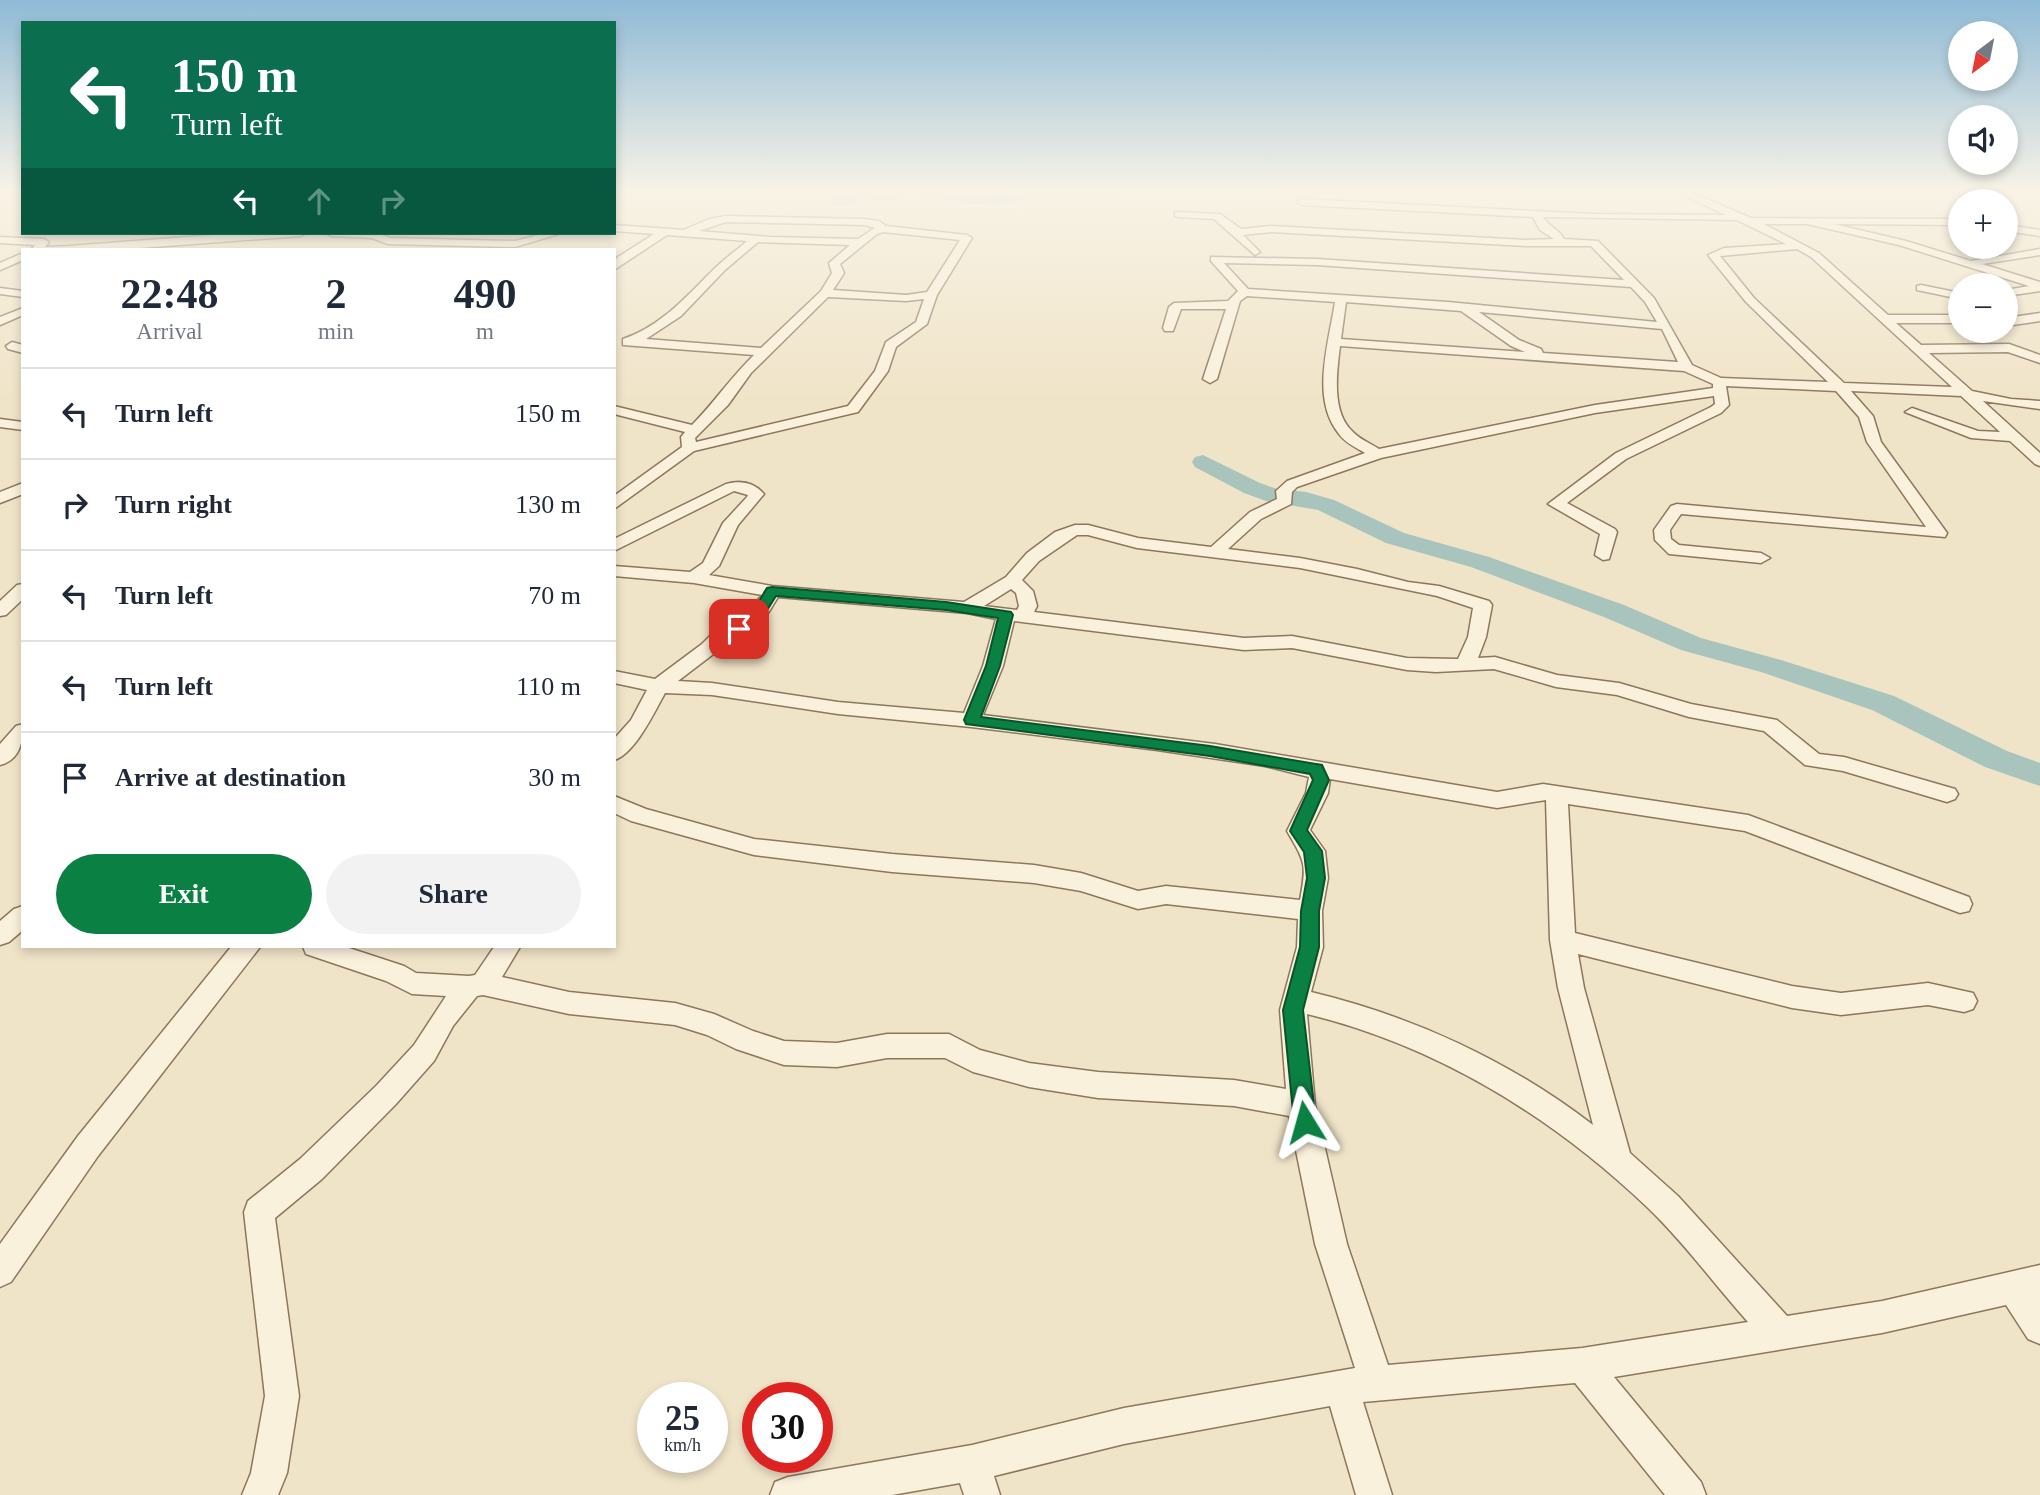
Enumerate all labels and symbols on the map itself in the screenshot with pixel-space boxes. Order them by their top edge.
north arrow [1948,21,2018,91]
pin [709,599,769,659]
position arrow [1268,1085,1342,1159]
speed limit sign: 30 [742,1382,833,1473]

